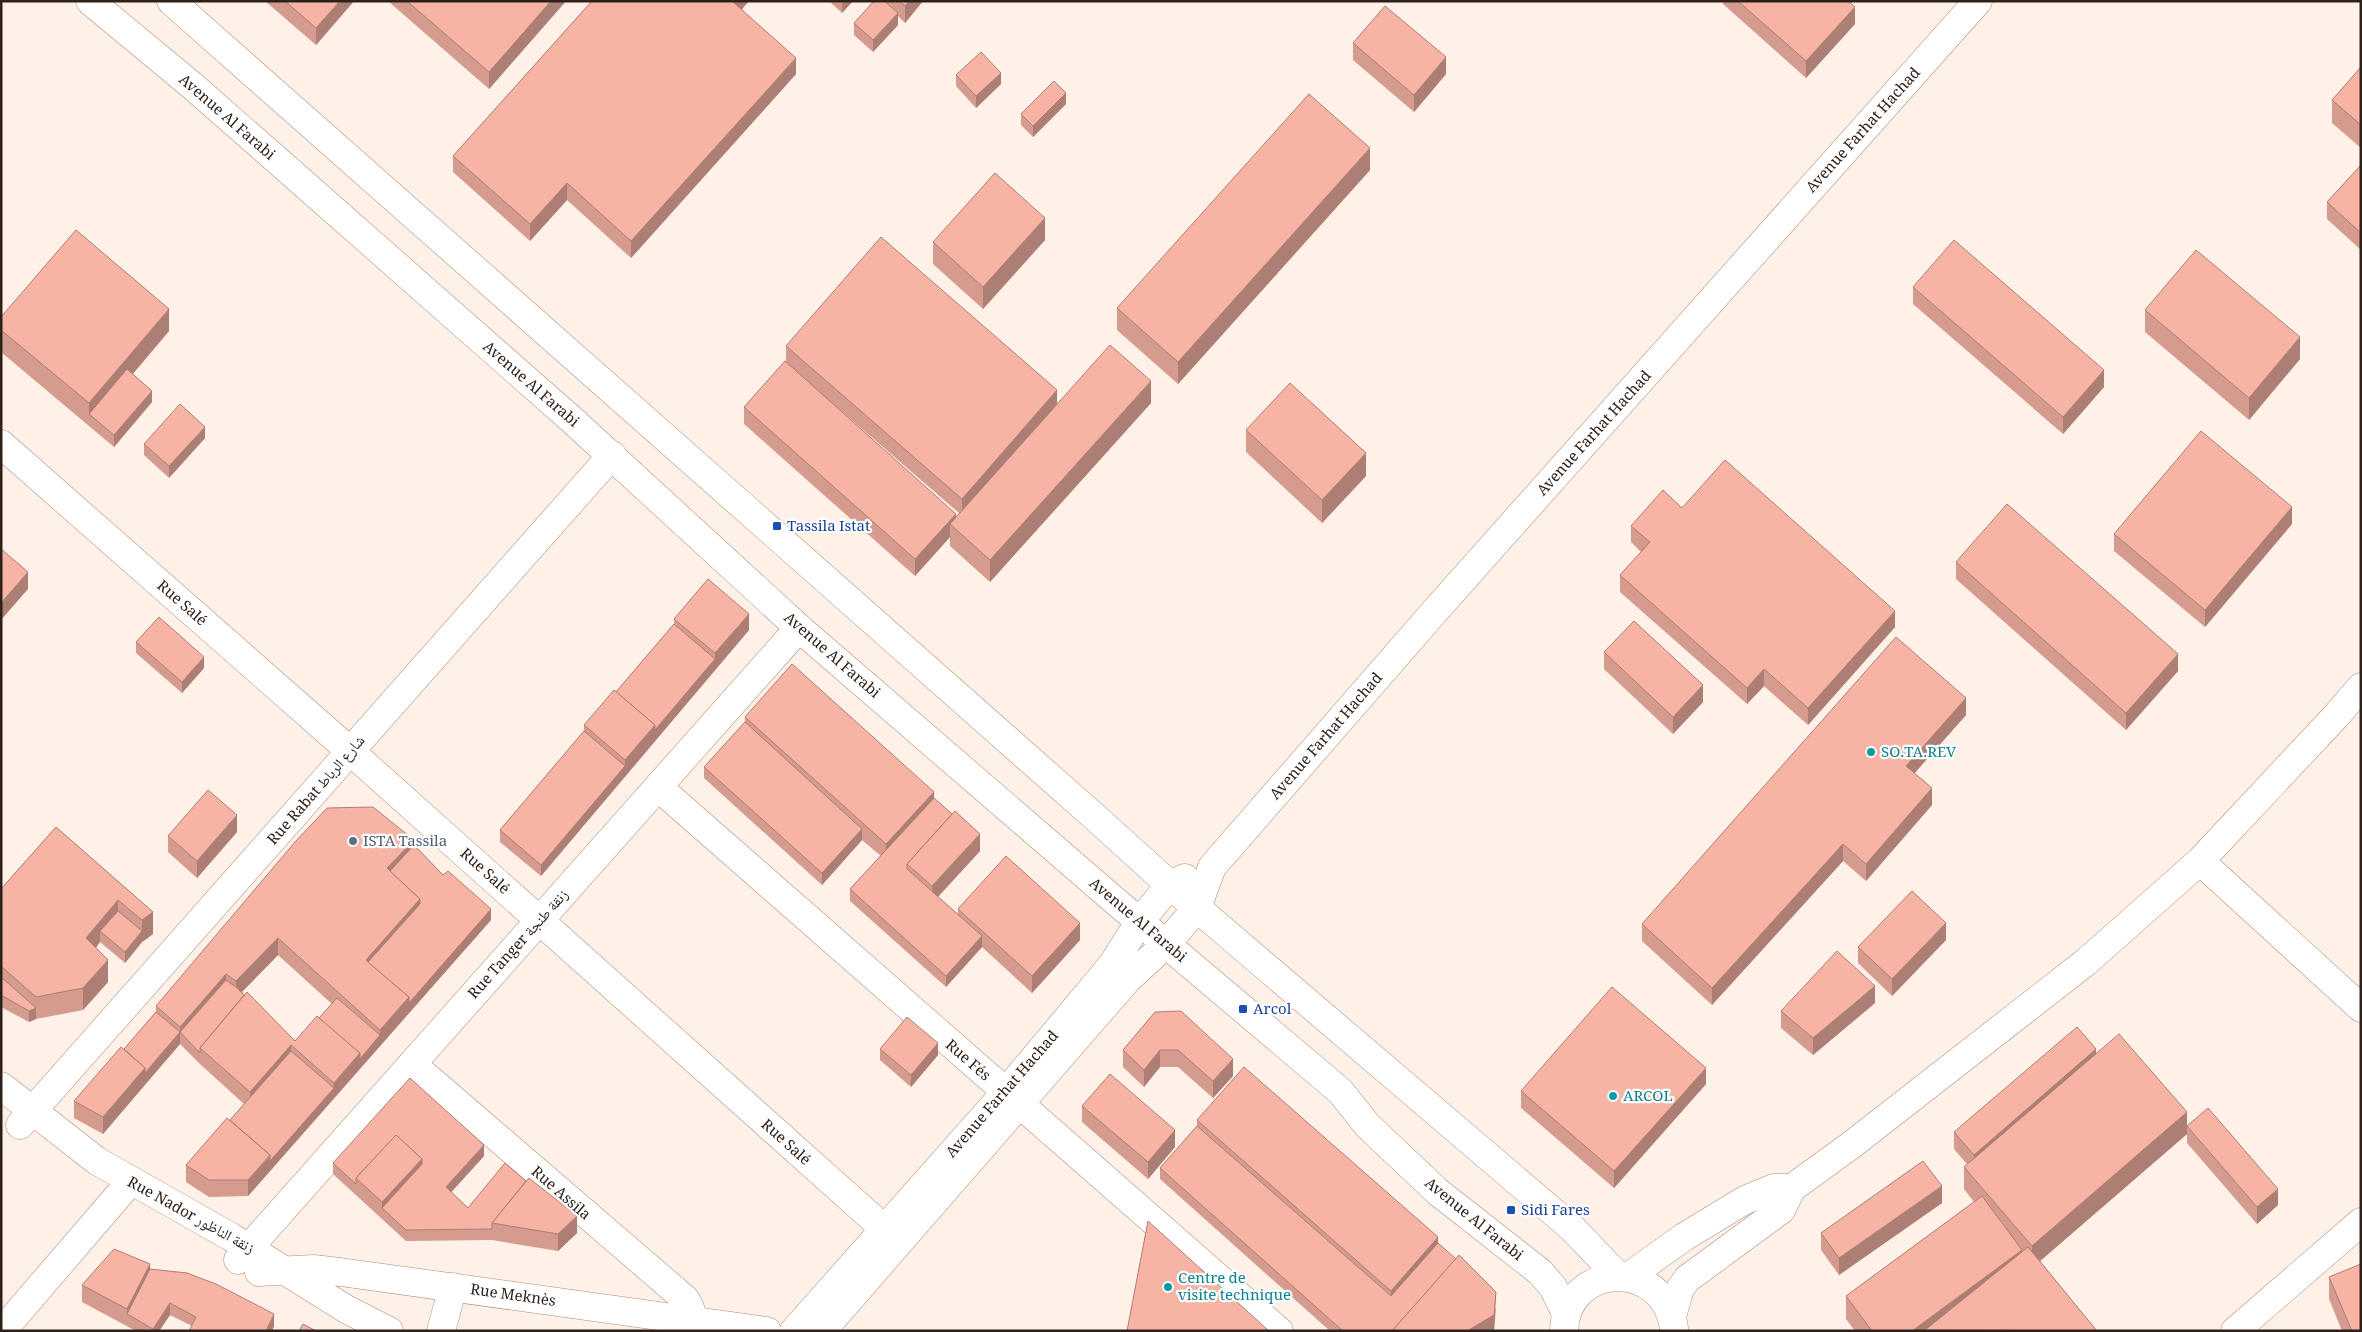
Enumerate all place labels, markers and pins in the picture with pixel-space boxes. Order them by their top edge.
place label: Tassila Istat [787,515,870,541]
marker: Tassila Istat [771,520,783,532]
place label: SO.TA.REV [1881,741,1957,767]
marker: SO.TA.REV [1865,746,1877,758]
place label: ISTA Tassila [363,830,447,856]
marker: ISTA Tassila [347,835,359,847]
place label: Arcol [1253,998,1292,1024]
marker: Arcol [1237,1003,1249,1015]
place label: ARCOL [1623,1085,1673,1111]
marker: ARCOL [1607,1090,1619,1102]
place label: Sidi Fares [1521,1199,1590,1225]
marker: Sidi Fares [1505,1204,1517,1216]
place label: Centre de visite technique [1178,1267,1291,1310]
marker: Centre de visite technique [1162,1281,1174,1293]

